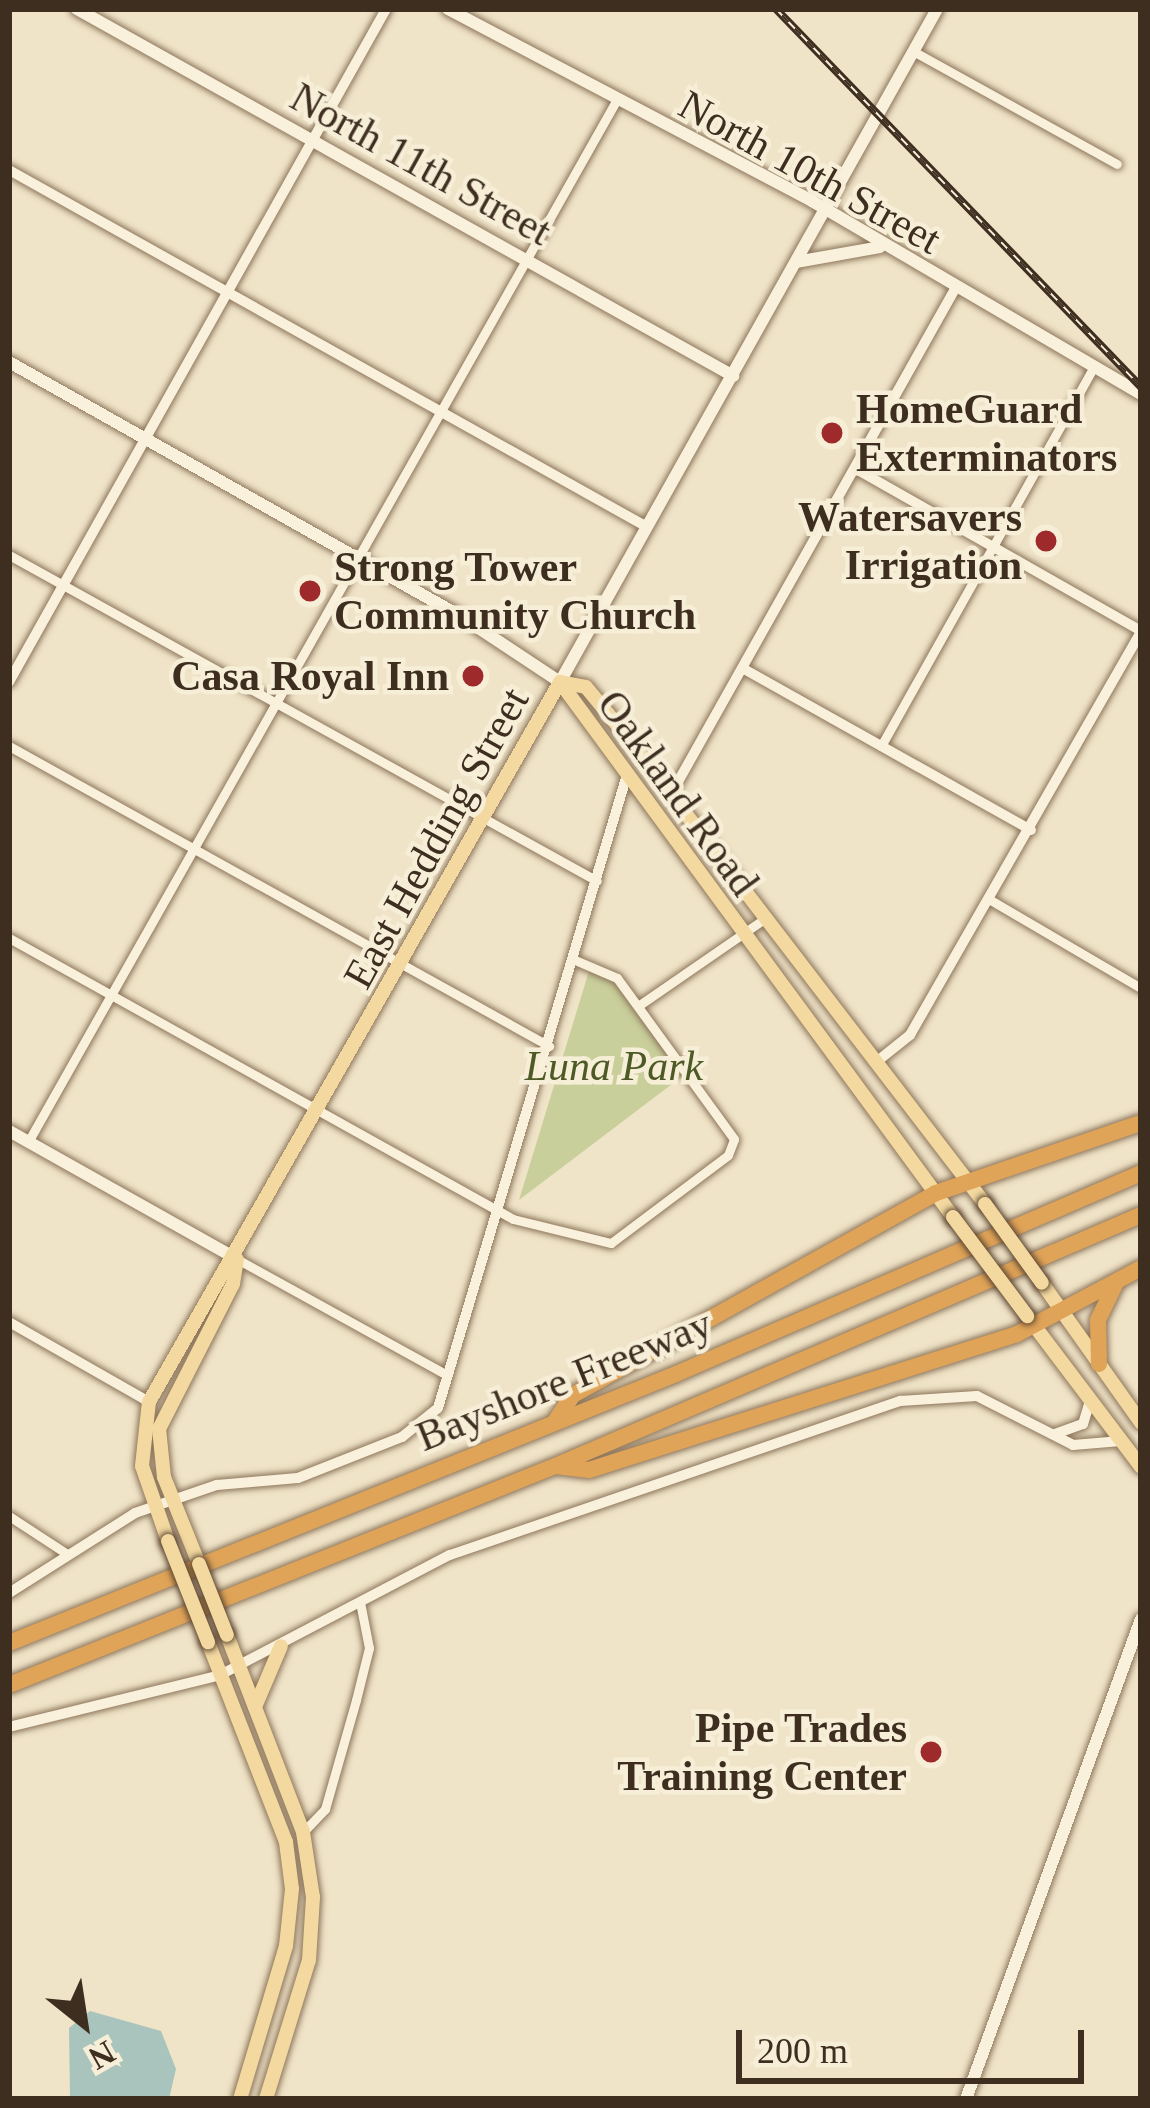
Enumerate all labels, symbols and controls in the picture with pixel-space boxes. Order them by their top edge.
street label: North 11th Street [282,72,560,256]
street label: North 10th Street [670,79,950,265]
place label: HomeGuard Exterminators [856,384,1117,482]
marker: HomeGuard Exterminators [819,420,845,446]
place label: Watersavers Irrigation [798,492,1022,590]
marker: Watersavers Irrigation [1033,528,1059,554]
place label: Strong Tower Community Church [334,542,696,640]
marker: Strong Tower Community Church [297,578,323,604]
place label: Casa Royal Inn [171,651,449,701]
marker: Casa Royal Inn [460,663,486,689]
street label: East Hedding Street [333,679,539,997]
street label: Oakland Road [587,681,769,905]
park label: Luna Park [525,1041,703,1091]
street label: Bayshore Freeway [409,1298,719,1462]
place label: Pipe Trades Training Center [617,1703,907,1802]
marker: Pipe Trades Training Center [918,1739,944,1765]
north arrow [24,1964,144,2084]
scale bar [742,2006,1090,2080]
text: 200 m [757,2031,848,2071]
text: N [83,2034,121,2077]

